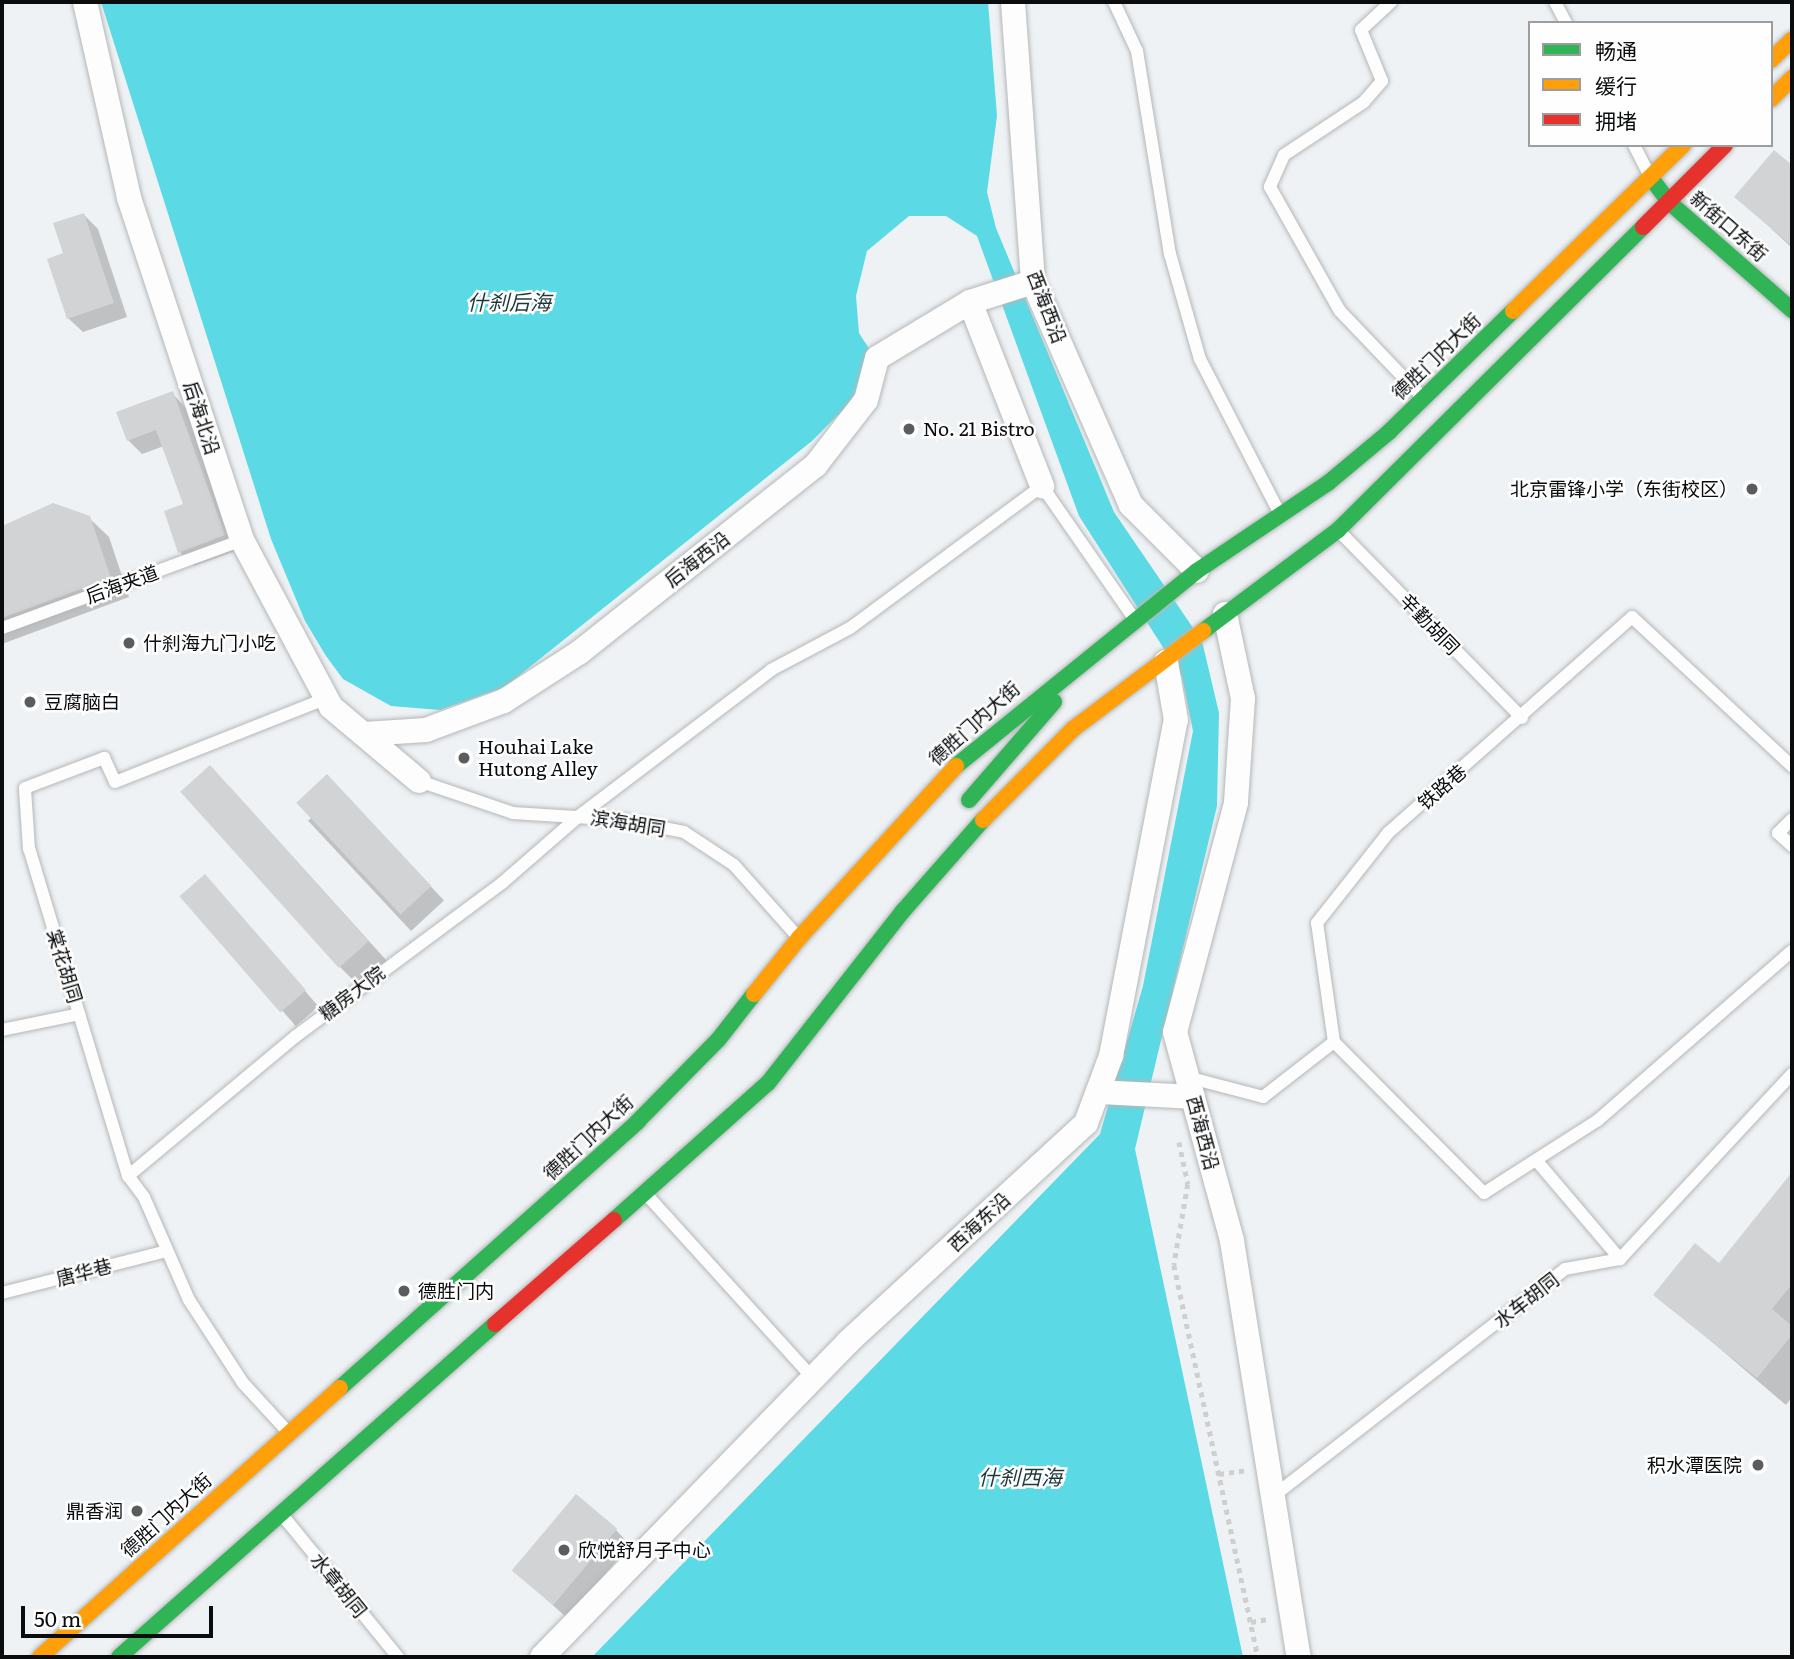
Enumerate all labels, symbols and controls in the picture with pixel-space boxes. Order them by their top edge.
legend [1528,21,1773,147]
text: 畅通 [1595,34,1637,65]
text: 缓行 [1595,69,1637,100]
text: 拥堵 [1595,104,1637,135]
street label: 新街口东街 [1686,186,1772,266]
street label: 西海西沿 [1023,267,1071,347]
water label: 什刹后海 [467,288,551,314]
street label: 德胜门内大街 [1387,308,1485,404]
street label: 后海北沿 [179,378,225,458]
place label: No. 21 Bistro [923,418,1035,440]
marker: No. 21 Bistro [901,421,917,437]
place label: 北京雷锋小学（东街校区） [1510,478,1738,500]
marker: 北京雷锋小学（东街校区） [1744,481,1760,497]
street label: 后海西沿 [660,527,734,591]
street label: 后海夹道 [82,560,162,608]
street label: 辛勤胡同 [1395,589,1465,659]
place label: 什刹海九门小吃 [143,632,276,654]
marker: 什刹海九门小吃 [121,635,137,651]
street label: 德胜门内大街 [924,676,1024,770]
place label: 豆腐脑白 [44,691,120,713]
marker: 豆腐脑白 [22,694,38,710]
place label: Houhai Lake Hutong Alley [478,736,598,780]
marker: Houhai Lake Hutong Alley [456,750,472,766]
street label: 铁路巷 [1413,760,1471,814]
street label: 滨海胡同 [589,806,667,840]
street label: 棠花胡同 [43,926,87,1006]
street label: 糖房大院 [315,961,389,1025]
street label: 德胜门内大街 [539,1090,637,1184]
street label: 西海西沿 [1182,1093,1224,1173]
street label: 西海东沿 [943,1188,1015,1256]
street label: 唐华巷 [54,1254,114,1290]
street label: 水车胡同 [1489,1268,1563,1332]
place label: 德胜门内 [418,1280,494,1302]
marker: 德胜门内 [396,1283,412,1299]
place label: 积水潭医院 [1647,1454,1742,1476]
marker: 积水潭医院 [1748,1455,1768,1475]
water label: 什刹西海 [978,1463,1062,1489]
street label: 德胜门内大街 [116,1468,216,1562]
place label: 鼎香润 [66,1500,123,1522]
marker: 鼎香润 [129,1503,145,1519]
place label: 欣悦舒月子中心 [578,1539,711,1561]
marker: 欣悦舒月子中心 [556,1542,572,1558]
street label: 水章胡同 [306,1548,372,1622]
scale bar [24,1592,217,1636]
text: 50 m [34,1602,81,1633]

